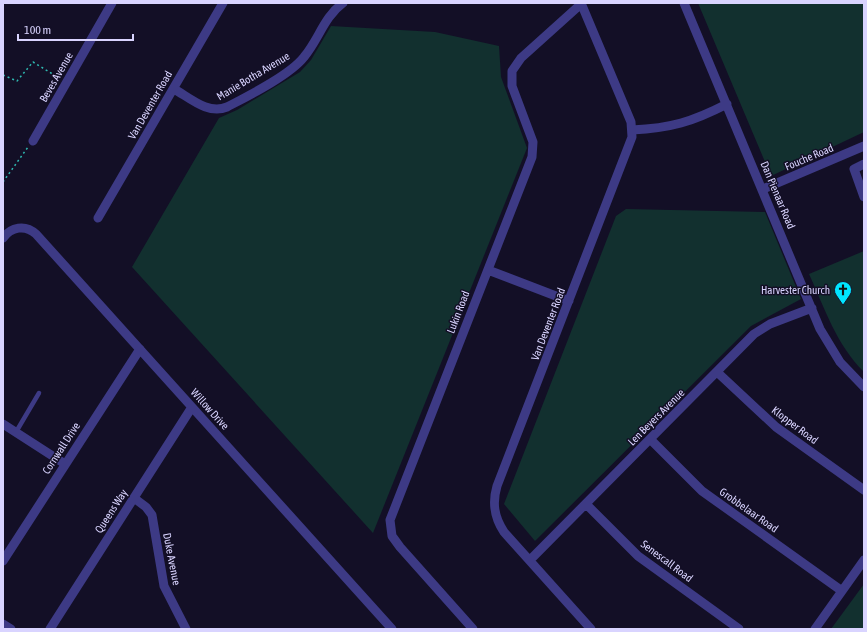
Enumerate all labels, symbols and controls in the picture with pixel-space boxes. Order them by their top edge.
scale bar [18,16,133,42]
text: 100 m [24,23,51,37]
street label: Beves Avenue [37,50,75,104]
street label: Manie Botha Avenue [214,50,292,102]
street label: Van Deventer Road [126,69,174,141]
street label: Fouche Road [783,141,835,173]
street label: Dan Pienaar Road [758,159,798,231]
church icon: Harvester Church [833,280,853,305]
place label: Harvester Church [761,284,830,296]
street label: Van Deventer Road [529,286,567,362]
street label: Lukin Road [444,289,472,335]
street label: Willow Drive [189,386,231,432]
street label: Len Beyers Avenue [625,386,687,448]
street label: Klopper Road [770,404,820,446]
street label: Cornwall Drive [40,420,82,476]
street label: Grobbelaar Road [717,485,781,535]
street label: Queens Way [92,487,130,535]
street label: Duke Avenue [161,532,183,586]
street label: Senescall Road [639,538,695,584]

